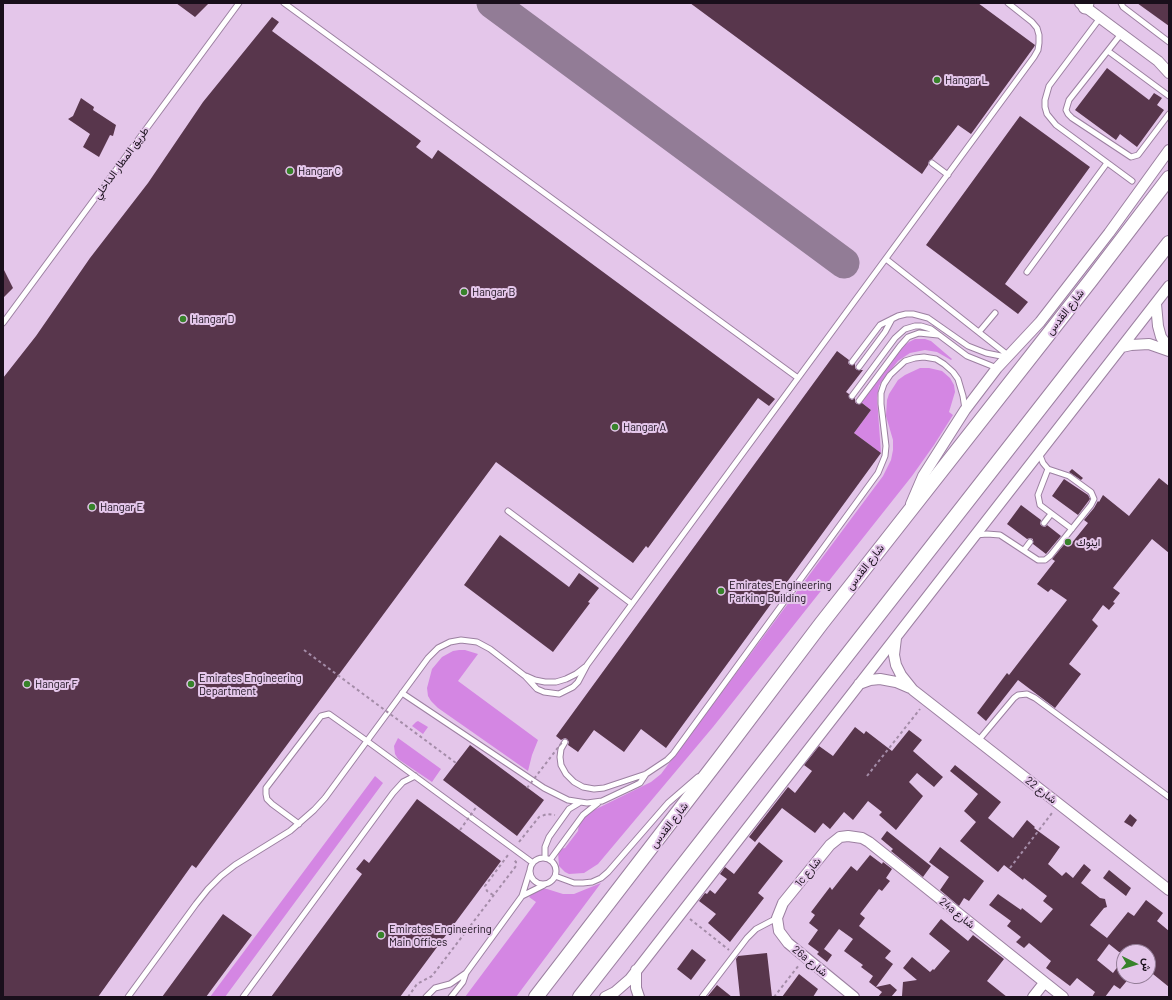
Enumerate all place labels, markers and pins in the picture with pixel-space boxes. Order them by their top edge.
place label: Hangar L [945,73,988,87]
marker: Hangar L [932,75,942,85]
place label: Hangar C [298,164,341,178]
marker: Hangar C [285,166,295,176]
place label: Hangar B [472,285,515,299]
marker: Hangar B [459,287,469,297]
place label: Hangar D [191,312,234,326]
marker: Hangar D [178,314,188,324]
place label: Hangar A [623,420,666,434]
marker: Hangar A [610,422,620,432]
place label: Hangar E [100,500,143,514]
marker: Hangar E [87,502,97,512]
place label: اينوك [1076,535,1100,549]
marker: اينوك [1063,537,1073,547]
place label: Emirates Engineering Parking Building [729,578,832,604]
marker: Emirates Engineering Parking Building [716,586,726,596]
place label: Emirates Engineering Department [199,671,302,697]
place label: Hangar F [35,677,78,691]
marker: Hangar F [22,679,32,689]
marker: Emirates Engineering Department [186,679,196,689]
place label: Emirates Engineering Main Offices [389,922,492,948]
marker: Emirates Engineering Main Offices [376,930,386,940]

